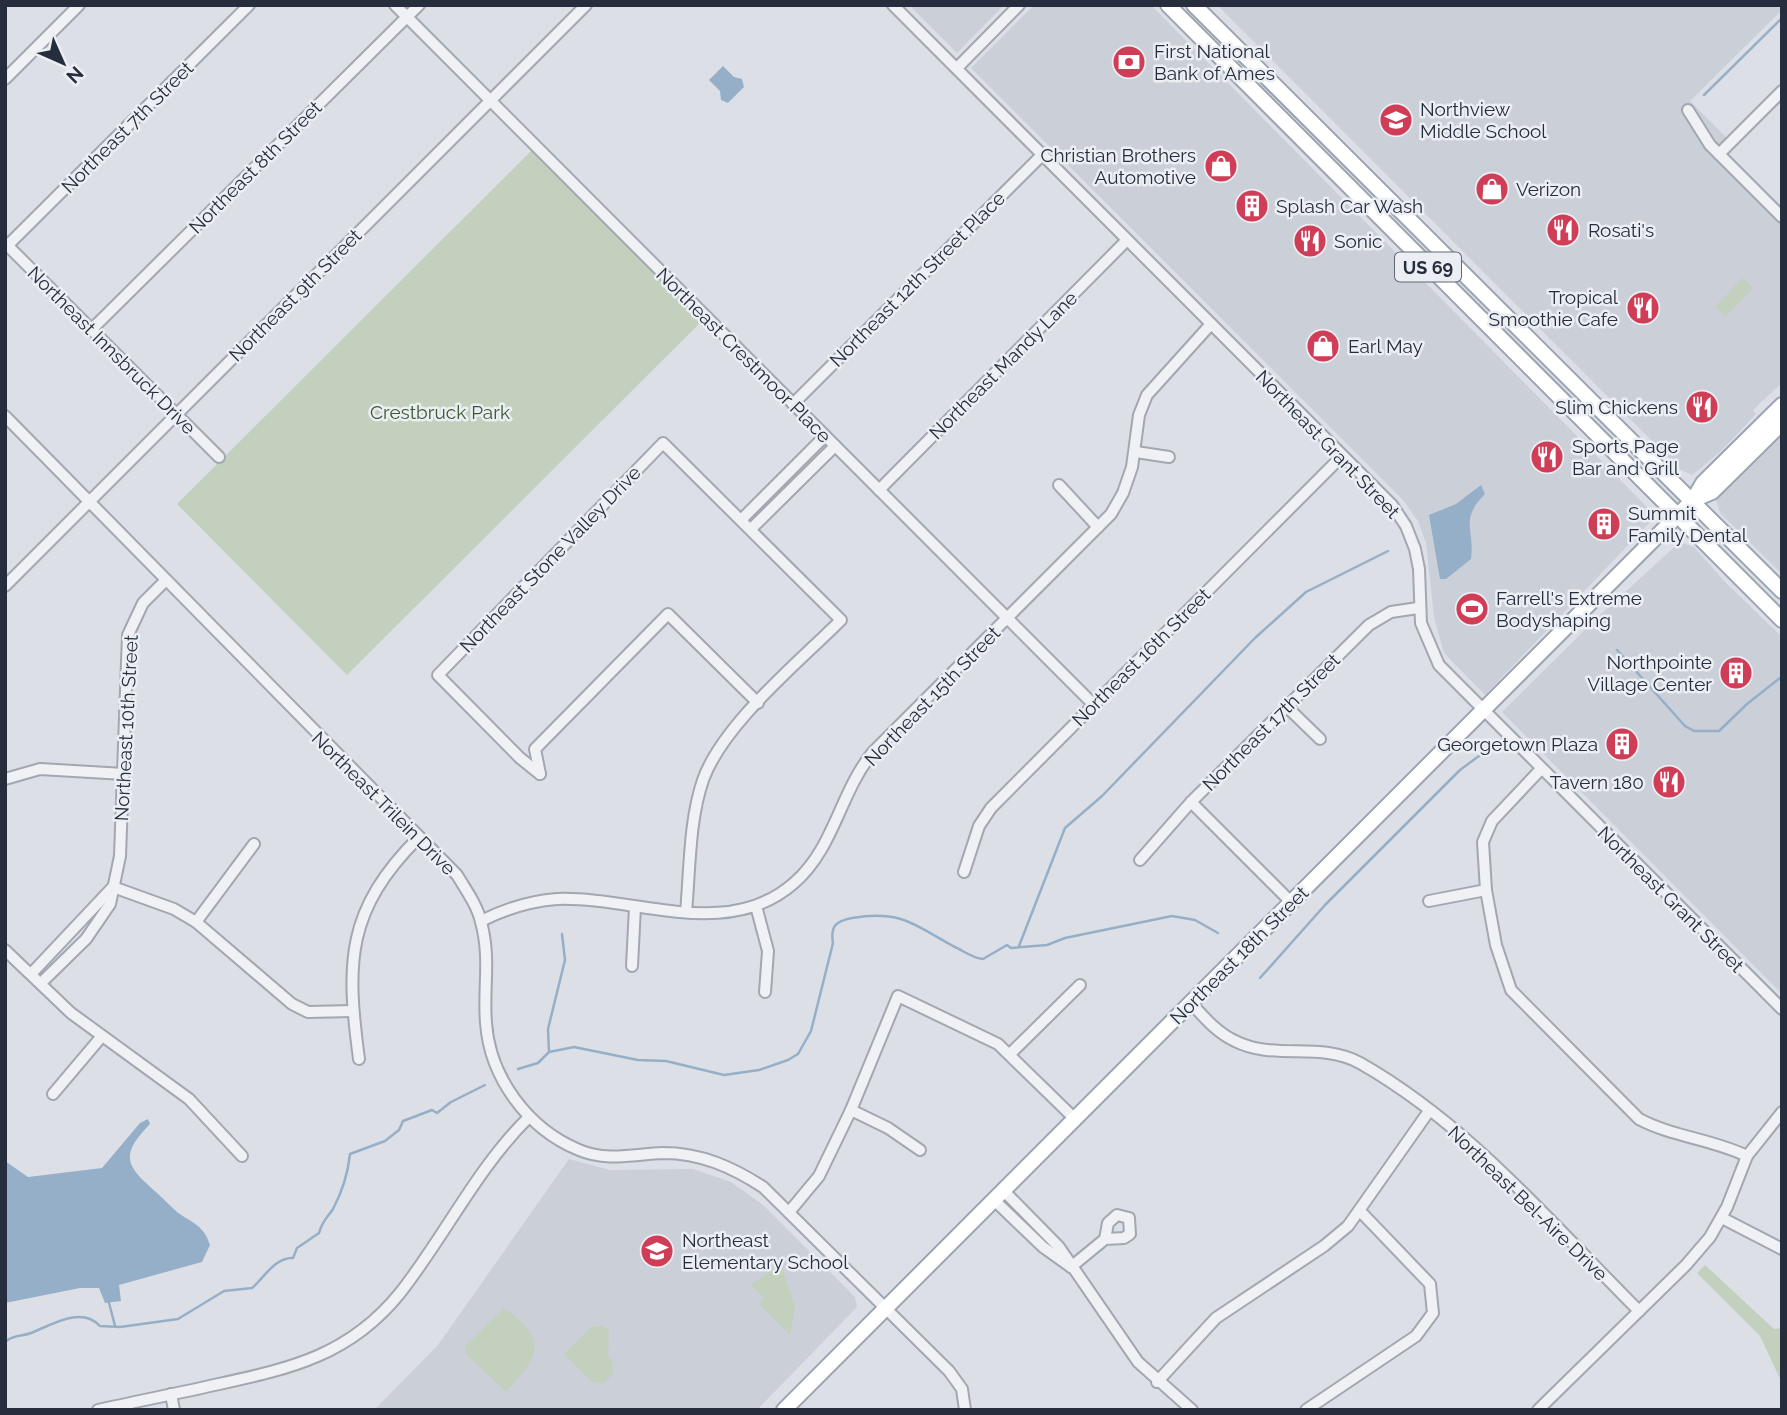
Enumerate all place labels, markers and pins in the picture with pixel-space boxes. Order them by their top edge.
place label: First National Bank of Ames [1154,40,1275,84]
bank icon: First National Bank of Ames [1110,43,1148,81]
place label: Northview Middle School [1420,98,1547,142]
school or university icon: Northview Middle School [1377,101,1415,139]
place label: Christian Brothers Automotive [1041,144,1196,188]
shop icon: Christian Brothers Automotive [1202,147,1240,185]
shop icon: Verizon [1473,170,1511,208]
place label: Verizon [1516,178,1581,200]
building icon: Splash Car Wash [1233,187,1271,225]
place label: Splash Car Wash [1276,195,1423,217]
restaurant icon: Rosati's [1544,211,1582,249]
place label: Rosati's [1588,219,1654,241]
restaurant icon: Sonic [1291,222,1329,260]
place label: Sonic [1334,230,1383,252]
place label: Tropical Smoothie Cafe [1489,286,1619,330]
restaurant icon: Tropical Smoothie Cafe [1624,289,1662,327]
shop icon: Earl May [1304,327,1342,365]
place label: Earl May [1348,335,1423,357]
restaurant icon: Slim Chickens [1683,388,1721,426]
place label: Slim Chickens [1555,396,1678,418]
place label: Sports Page Bar and Grill [1572,435,1680,479]
restaurant icon: Sports Page Bar and Grill [1528,438,1566,476]
place label: Summit Family Dental [1628,502,1748,546]
building icon: Summit Family Dental [1585,505,1623,543]
place label: Farrell's Extreme Bodyshaping [1496,587,1642,631]
sports icon: Farrell's Extreme Bodyshaping [1453,590,1491,628]
place label: Northpointe Village Center [1587,651,1712,695]
building icon: Northpointe Village Center [1717,654,1755,692]
building icon: Georgetown Plaza [1603,725,1641,763]
place label: Georgetown Plaza [1437,733,1598,755]
restaurant icon: Tavern 180 [1650,763,1688,801]
place label: Tavern 180 [1550,771,1644,793]
place label: Northeast Elementary School [682,1229,849,1273]
school or university icon: Northeast Elementary School [638,1232,676,1270]

